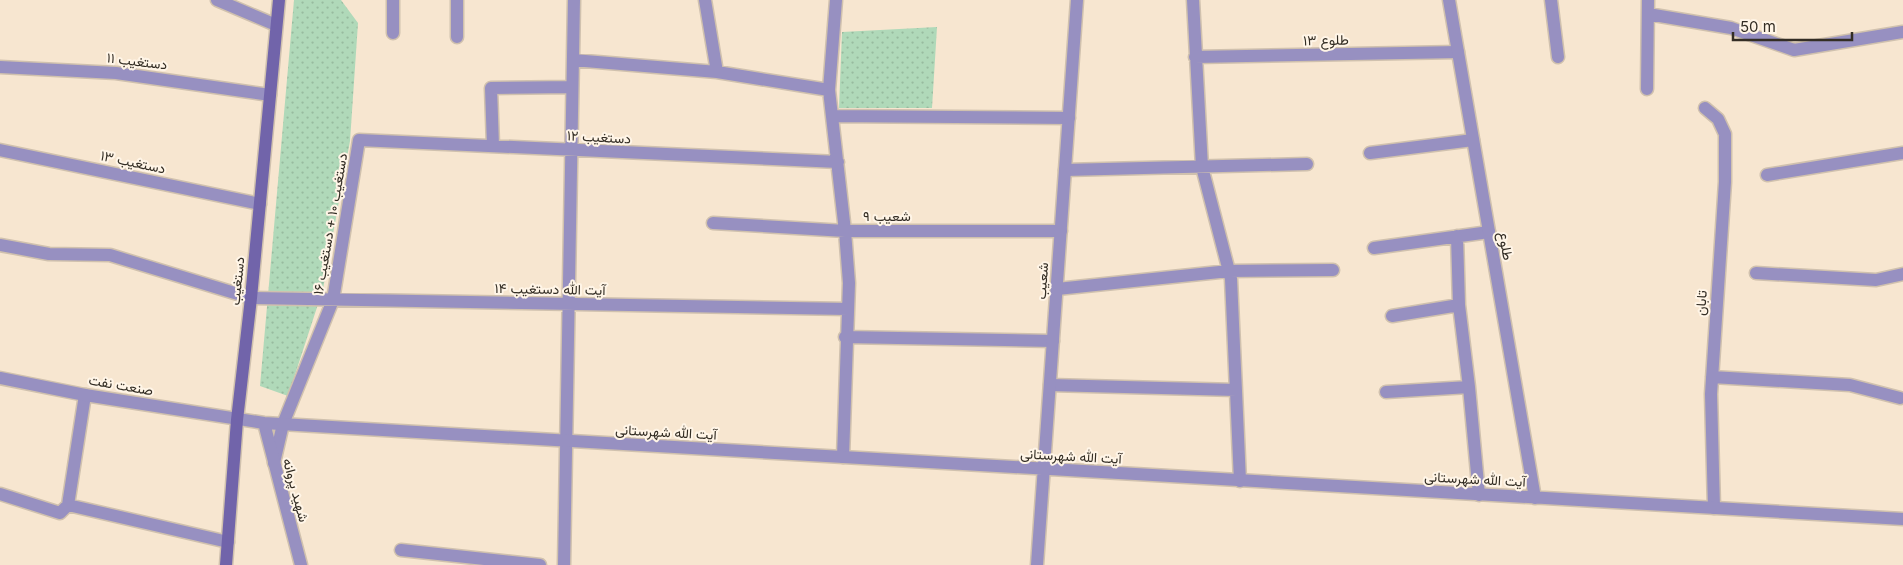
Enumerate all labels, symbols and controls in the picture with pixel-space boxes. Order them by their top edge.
scale bar [1733,10,1852,42]
text: 50 m [1740,17,1776,36]
street label: طلوع ۱۳ [1303,31,1349,51]
street label: دستغیب ۱۱ [106,48,169,74]
street label: دستغیب ۱۲ [566,126,632,148]
street label: دستغیب ۱۳ [99,146,167,178]
street label: دستغیب ۱۰ + دستغیب ۱۶ [309,151,351,296]
street label: شعیب ۹ [863,207,911,225]
street label: طلوع [1493,230,1517,262]
street label: دستغیب [225,255,249,306]
street label: شعیب [1032,262,1052,300]
street label: آیت الله دستغیب ۱۴ [494,279,607,299]
street label: تابان [1691,289,1711,316]
street label: صنعت نفت [87,370,155,399]
street label: آیت الله شهرستانی [615,420,719,444]
street label: آیت الله شهرستانی [1020,444,1124,468]
street label: شهید پروانه [278,456,313,524]
street label: آیت الله شهرستانی [1424,467,1528,491]

